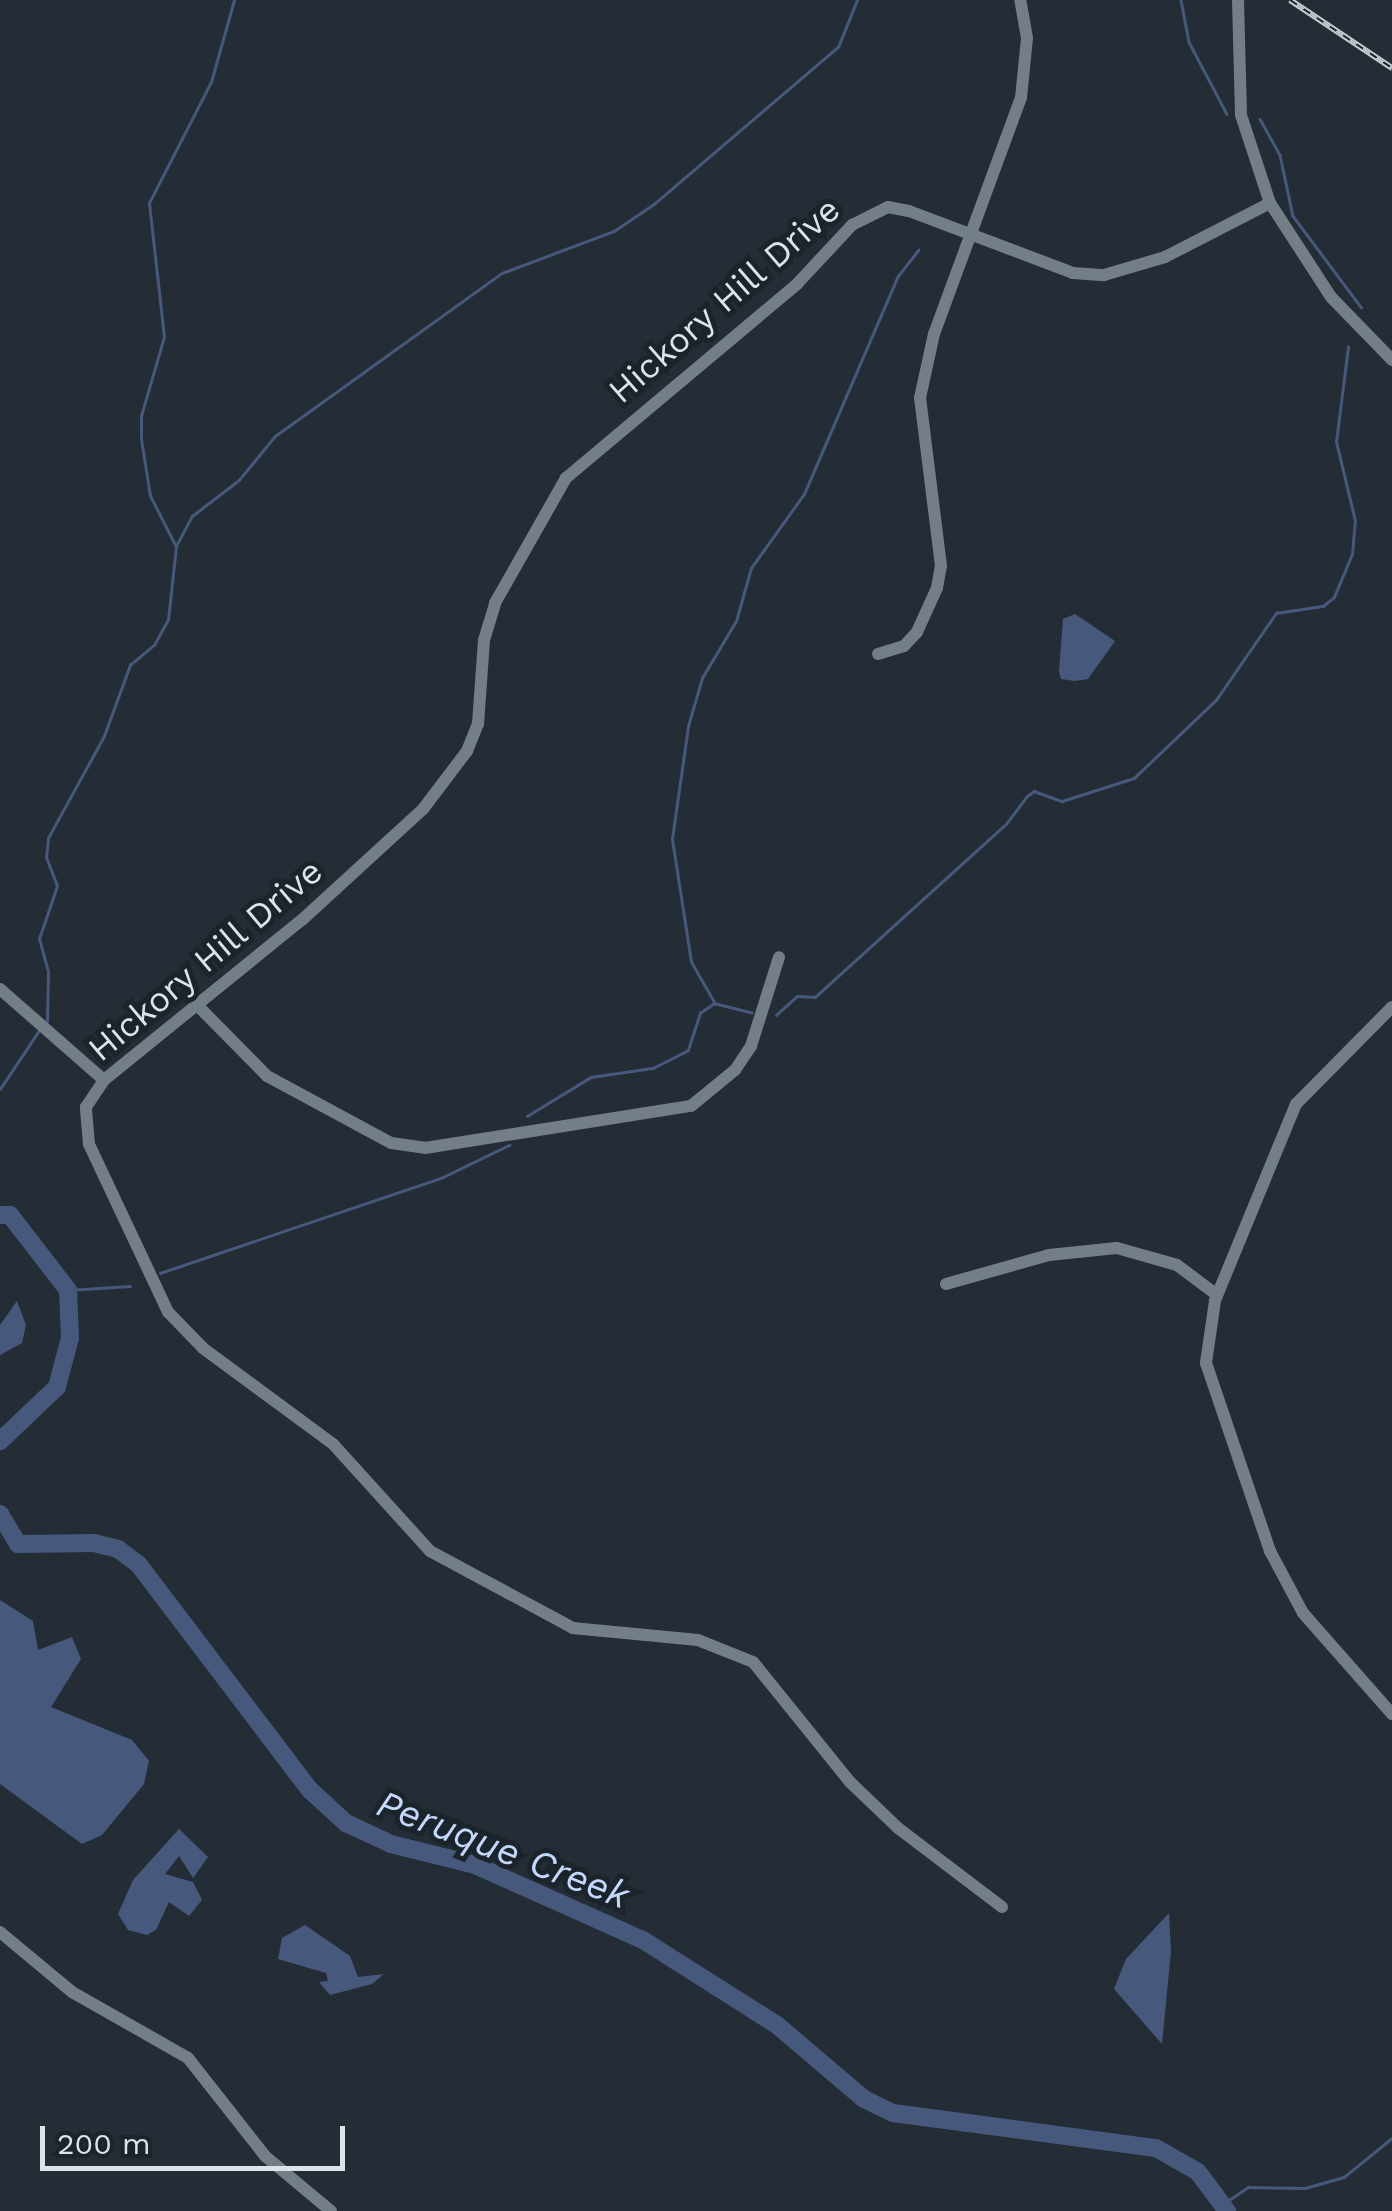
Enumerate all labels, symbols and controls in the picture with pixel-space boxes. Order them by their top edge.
street label: Hickory Hill Drive [599,188,849,412]
street label: Hickory Hill Drive [79,849,331,1071]
water label: Peruque Creek [370,1781,636,1919]
scale bar [45,2106,350,2168]
text: 200 m [57,2126,151,2161]

